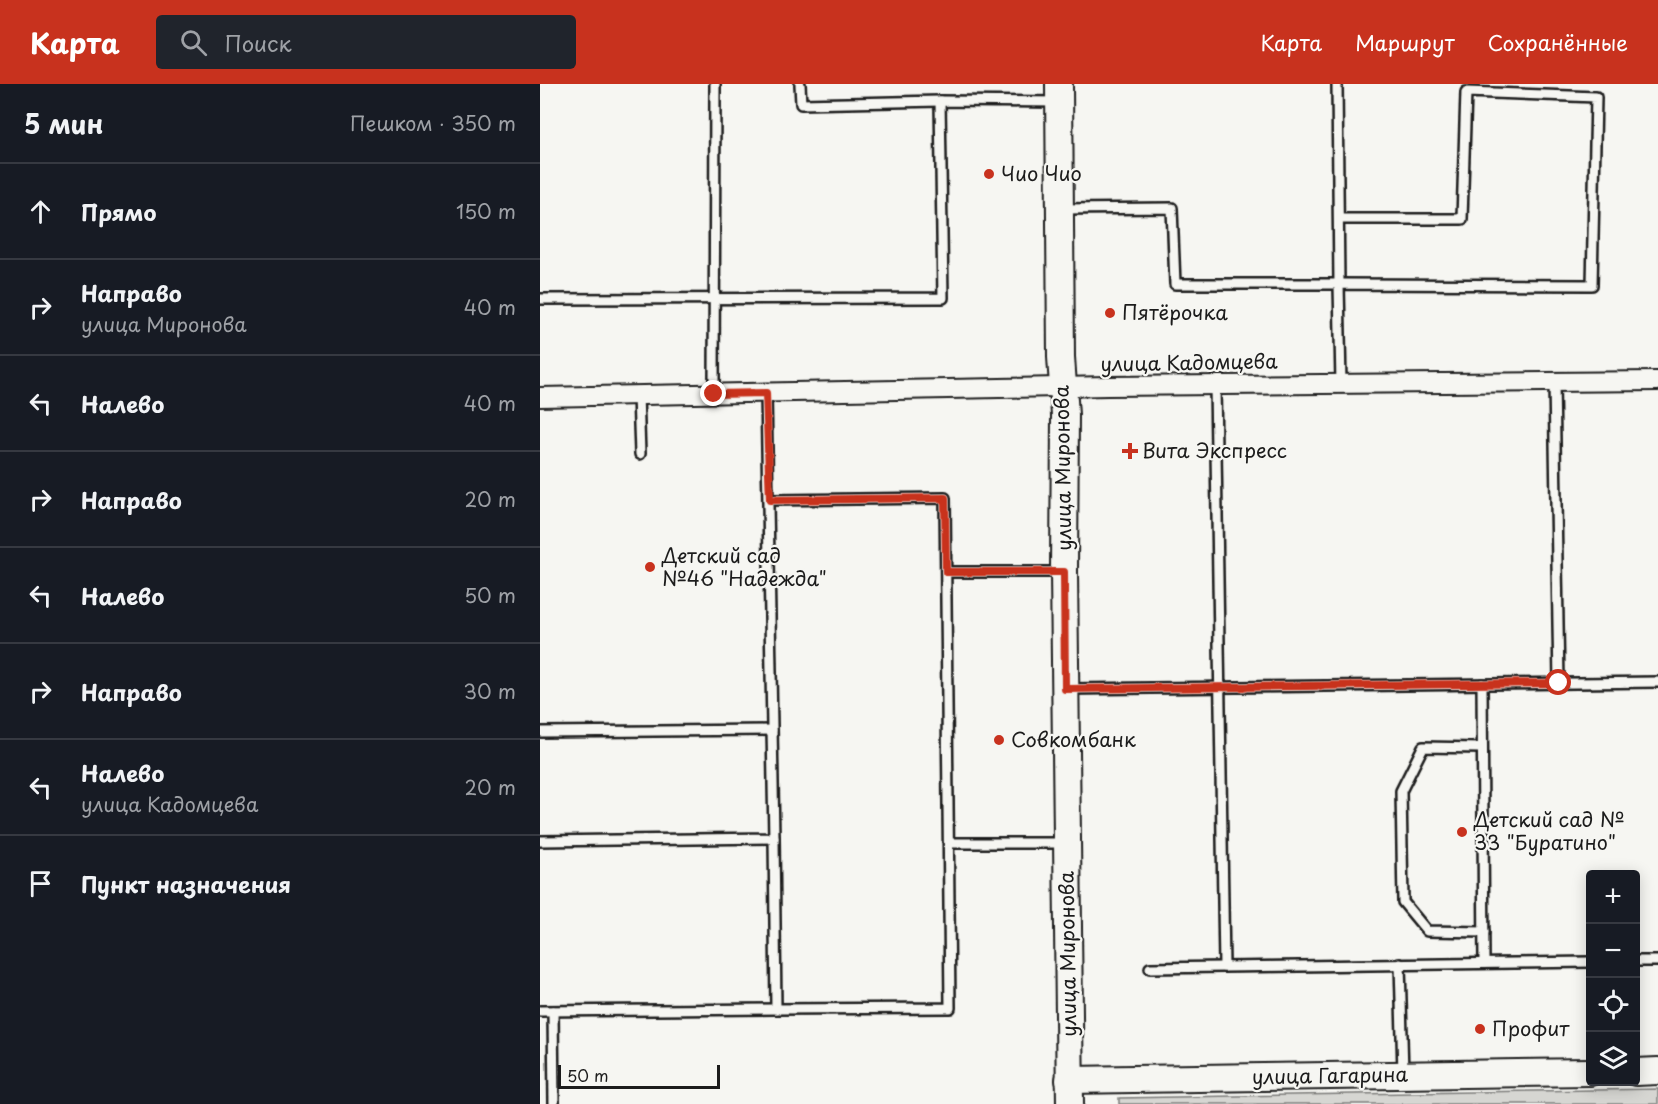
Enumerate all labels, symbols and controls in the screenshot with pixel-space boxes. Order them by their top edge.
search box [156,15,576,69]
text: Карта [30,21,120,64]
icon: search [177,26,210,59]
text: Поиск [225,26,292,59]
text: Карта [1261,26,1322,58]
text: Маршрут [1355,26,1455,58]
text: Сохранённые [1488,26,1628,58]
text: 5 мин [24,104,103,143]
text: Пешком · 350 m [350,108,516,138]
place label: Чио Чио [1001,158,1082,188]
marker: Чио Чио [982,167,996,181]
icon: ahead [24,195,57,228]
text: Прямо [81,195,156,228]
text: 150 m [456,196,516,226]
text: Направо [81,276,182,309]
icon: right [24,291,57,324]
text: 40 m [464,292,516,322]
place label: Пятёрочка [1122,297,1228,327]
marker: Пятёрочка [1103,306,1117,320]
text: улица Миронова [81,309,247,339]
street label: улица Кадомцева [1100,345,1278,379]
route end [700,380,726,406]
street label: улица Миронова [1046,384,1078,551]
icon: left [24,387,57,420]
text: Налево [81,387,164,420]
text: 40 m [464,388,516,418]
place label: Вита Экспресс [1142,435,1287,465]
marker: Вита Экспресс [1123,444,1137,458]
icon: right [24,483,57,516]
text: Направо [81,483,182,516]
text: 20 m [464,484,516,514]
place label: Детский сад №46 "Надежда" [661,540,827,593]
marker: Детский сад №46 "Надежда" [643,560,657,574]
icon: left [24,579,57,612]
text: Налево [81,579,164,612]
text: 50 m [464,580,516,610]
route start [1545,669,1571,695]
icon: right [24,675,57,708]
text: Направо [81,675,182,708]
text: 30 m [463,676,516,706]
place label: Совкомбанк [1011,724,1136,754]
marker: Совкомбанк [992,733,1006,747]
text: Налево [81,756,164,789]
icon: left [24,771,57,804]
text: 20 m [464,772,516,802]
text: улица Кадомцева [81,789,258,819]
place label: Детский сад № 33 "Буратино" [1473,804,1625,857]
marker: Детский сад № 33 "Буратино" [1455,825,1469,839]
icon: arrive [24,867,57,900]
text: Пункт назначения [81,867,291,900]
street label: улица Миронова [1051,870,1083,1037]
map controls [1586,870,1640,1086]
button: + [1586,870,1640,924]
button: − [1586,924,1640,978]
button: locate [1586,978,1640,1032]
place label: Профит [1492,1013,1570,1043]
marker: Профит [1473,1022,1487,1036]
button: layers [1586,1032,1640,1086]
street label: улица Гагарина [1252,1059,1409,1091]
scale bar [558,1062,720,1090]
text: 50 m [567,1063,608,1087]

